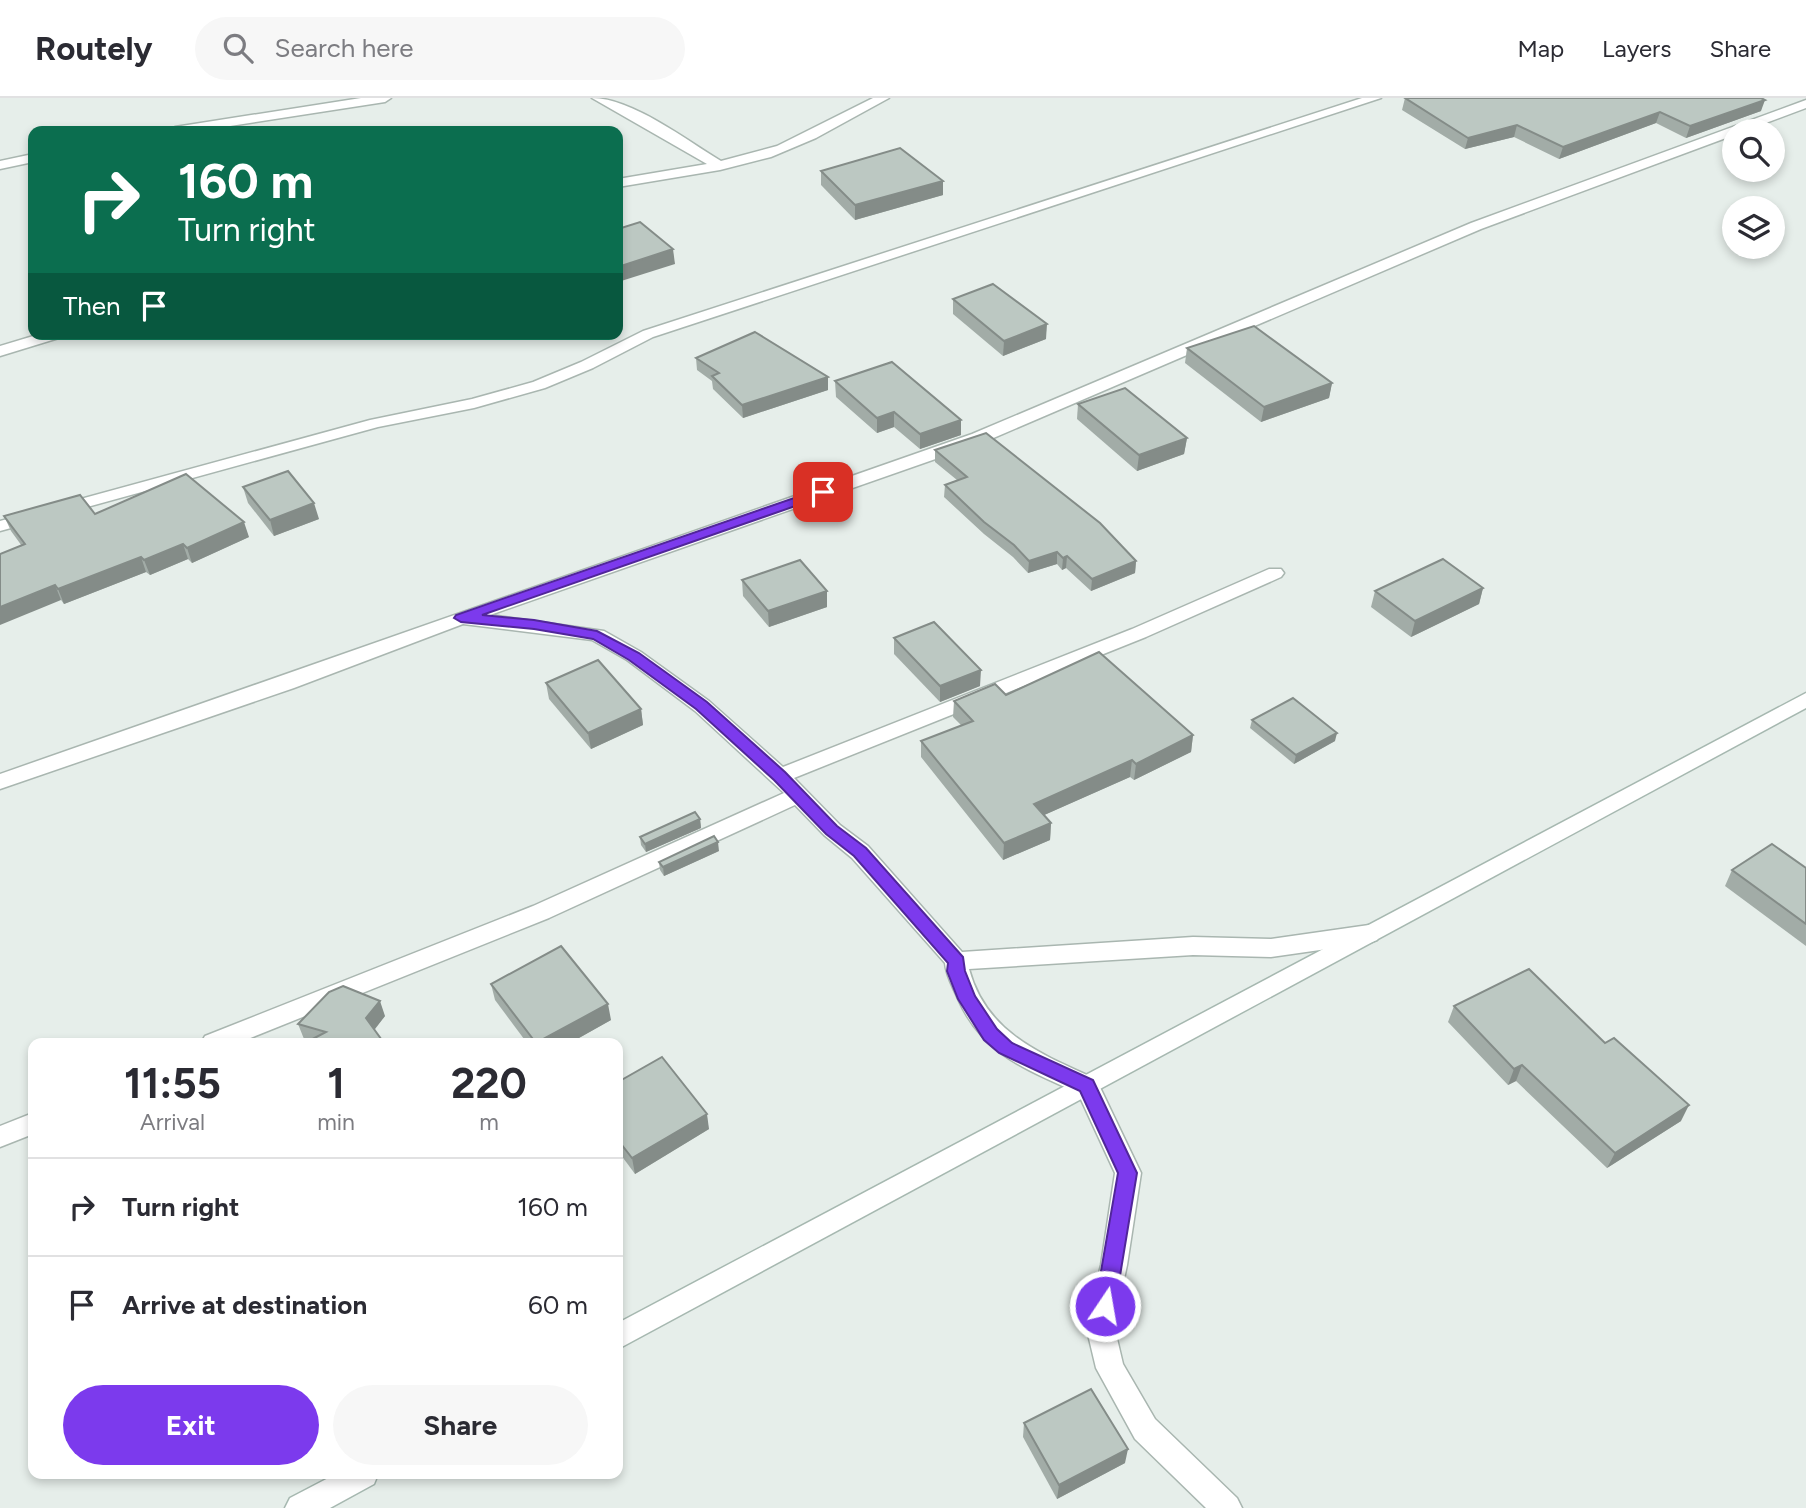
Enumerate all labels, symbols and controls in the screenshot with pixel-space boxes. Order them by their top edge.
search box [195,17,685,80]
text: Routely [35,29,153,68]
icon: search [219,29,257,67]
text: Search here [275,32,414,64]
text: Map [1517,34,1564,63]
text: Layers [1602,34,1671,63]
text: Share [1709,34,1771,63]
map controls [1722,119,1785,259]
button: search [1722,119,1785,182]
text: 160 m [178,151,313,210]
icon: right [63,154,154,245]
button: layers [1722,196,1785,259]
text: Turn right [178,211,316,249]
icon: arrive [135,287,173,325]
text: Then [63,290,121,322]
pin [793,462,853,522]
icon: arrive [804,473,842,511]
text: 11:55 [124,1058,221,1109]
text: 1 [327,1058,345,1109]
text: 220 [451,1058,527,1109]
text: Arrival [140,1108,205,1136]
text: min [317,1108,355,1136]
text: m [479,1108,499,1136]
icon: right [63,1188,101,1226]
text: Turn right [122,1191,239,1223]
text: 160 m [517,1191,588,1223]
position arrow [1068,1269,1142,1343]
icon: arrive [63,1286,101,1324]
text: Arrive at destination [122,1289,367,1321]
text: 60 m [528,1289,588,1321]
button: Exit [63,1385,319,1465]
button: Share [333,1385,588,1465]

